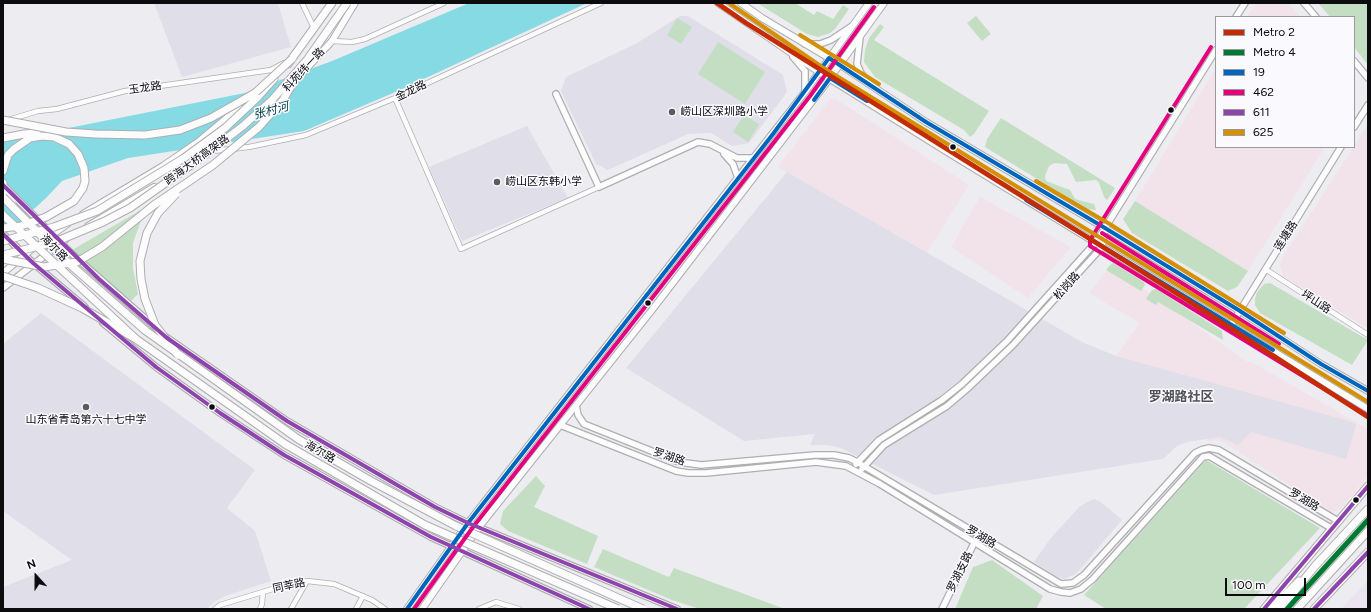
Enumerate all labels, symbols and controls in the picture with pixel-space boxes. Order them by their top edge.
legend [1215,16,1355,148]
text: Metro 2 [1253,25,1295,39]
street label: 科苑纬一路 [280,45,328,95]
text: Metro 4 [1253,45,1296,59]
text: 19 [1253,65,1265,79]
street label: 金龙路 [393,78,429,104]
street label: 玉龙路 [128,79,162,97]
text: 462 [1253,85,1274,99]
water label: 张村河 [252,99,290,123]
place label: 崂山区深圳路小学 [680,105,768,119]
unlabelled marker [1166,105,1176,115]
text: 611 [1253,105,1270,119]
marker: 崂山区深圳路小学 [667,107,677,117]
text: 625 [1253,125,1273,139]
street label: 跨海大桥高架路 [162,132,232,188]
unlabelled marker [948,142,958,152]
place label: 崂山区东韩小学 [505,175,582,189]
marker: 崂山区东韩小学 [492,177,502,187]
street label: 莲塘路 [1272,219,1300,253]
street label: 海尔路 [38,232,70,264]
street label: 松岗路 [1051,269,1083,303]
street label: 坪山路 [1299,287,1333,317]
unlabelled marker [643,298,653,308]
district label: 罗湖路社区 [1149,389,1213,405]
marker: 山东省青岛第六十七中学 [81,402,91,412]
unlabelled marker [207,402,217,412]
place label: 山东省青岛第六十七中学 [26,413,146,427]
street label: 海尔路 [302,438,338,466]
street label: 罗湖路 [651,445,687,469]
street label: 罗湖路 [1286,486,1322,514]
unlabelled marker [1351,495,1361,505]
street label: 罗湖路 [963,523,999,551]
street label: 罗湖支路 [944,549,976,595]
north arrow [16,556,56,596]
text: N [25,557,38,572]
scale bar [1227,570,1308,596]
street label: 同莘路 [271,576,307,596]
text: 100 m [1232,578,1266,592]

